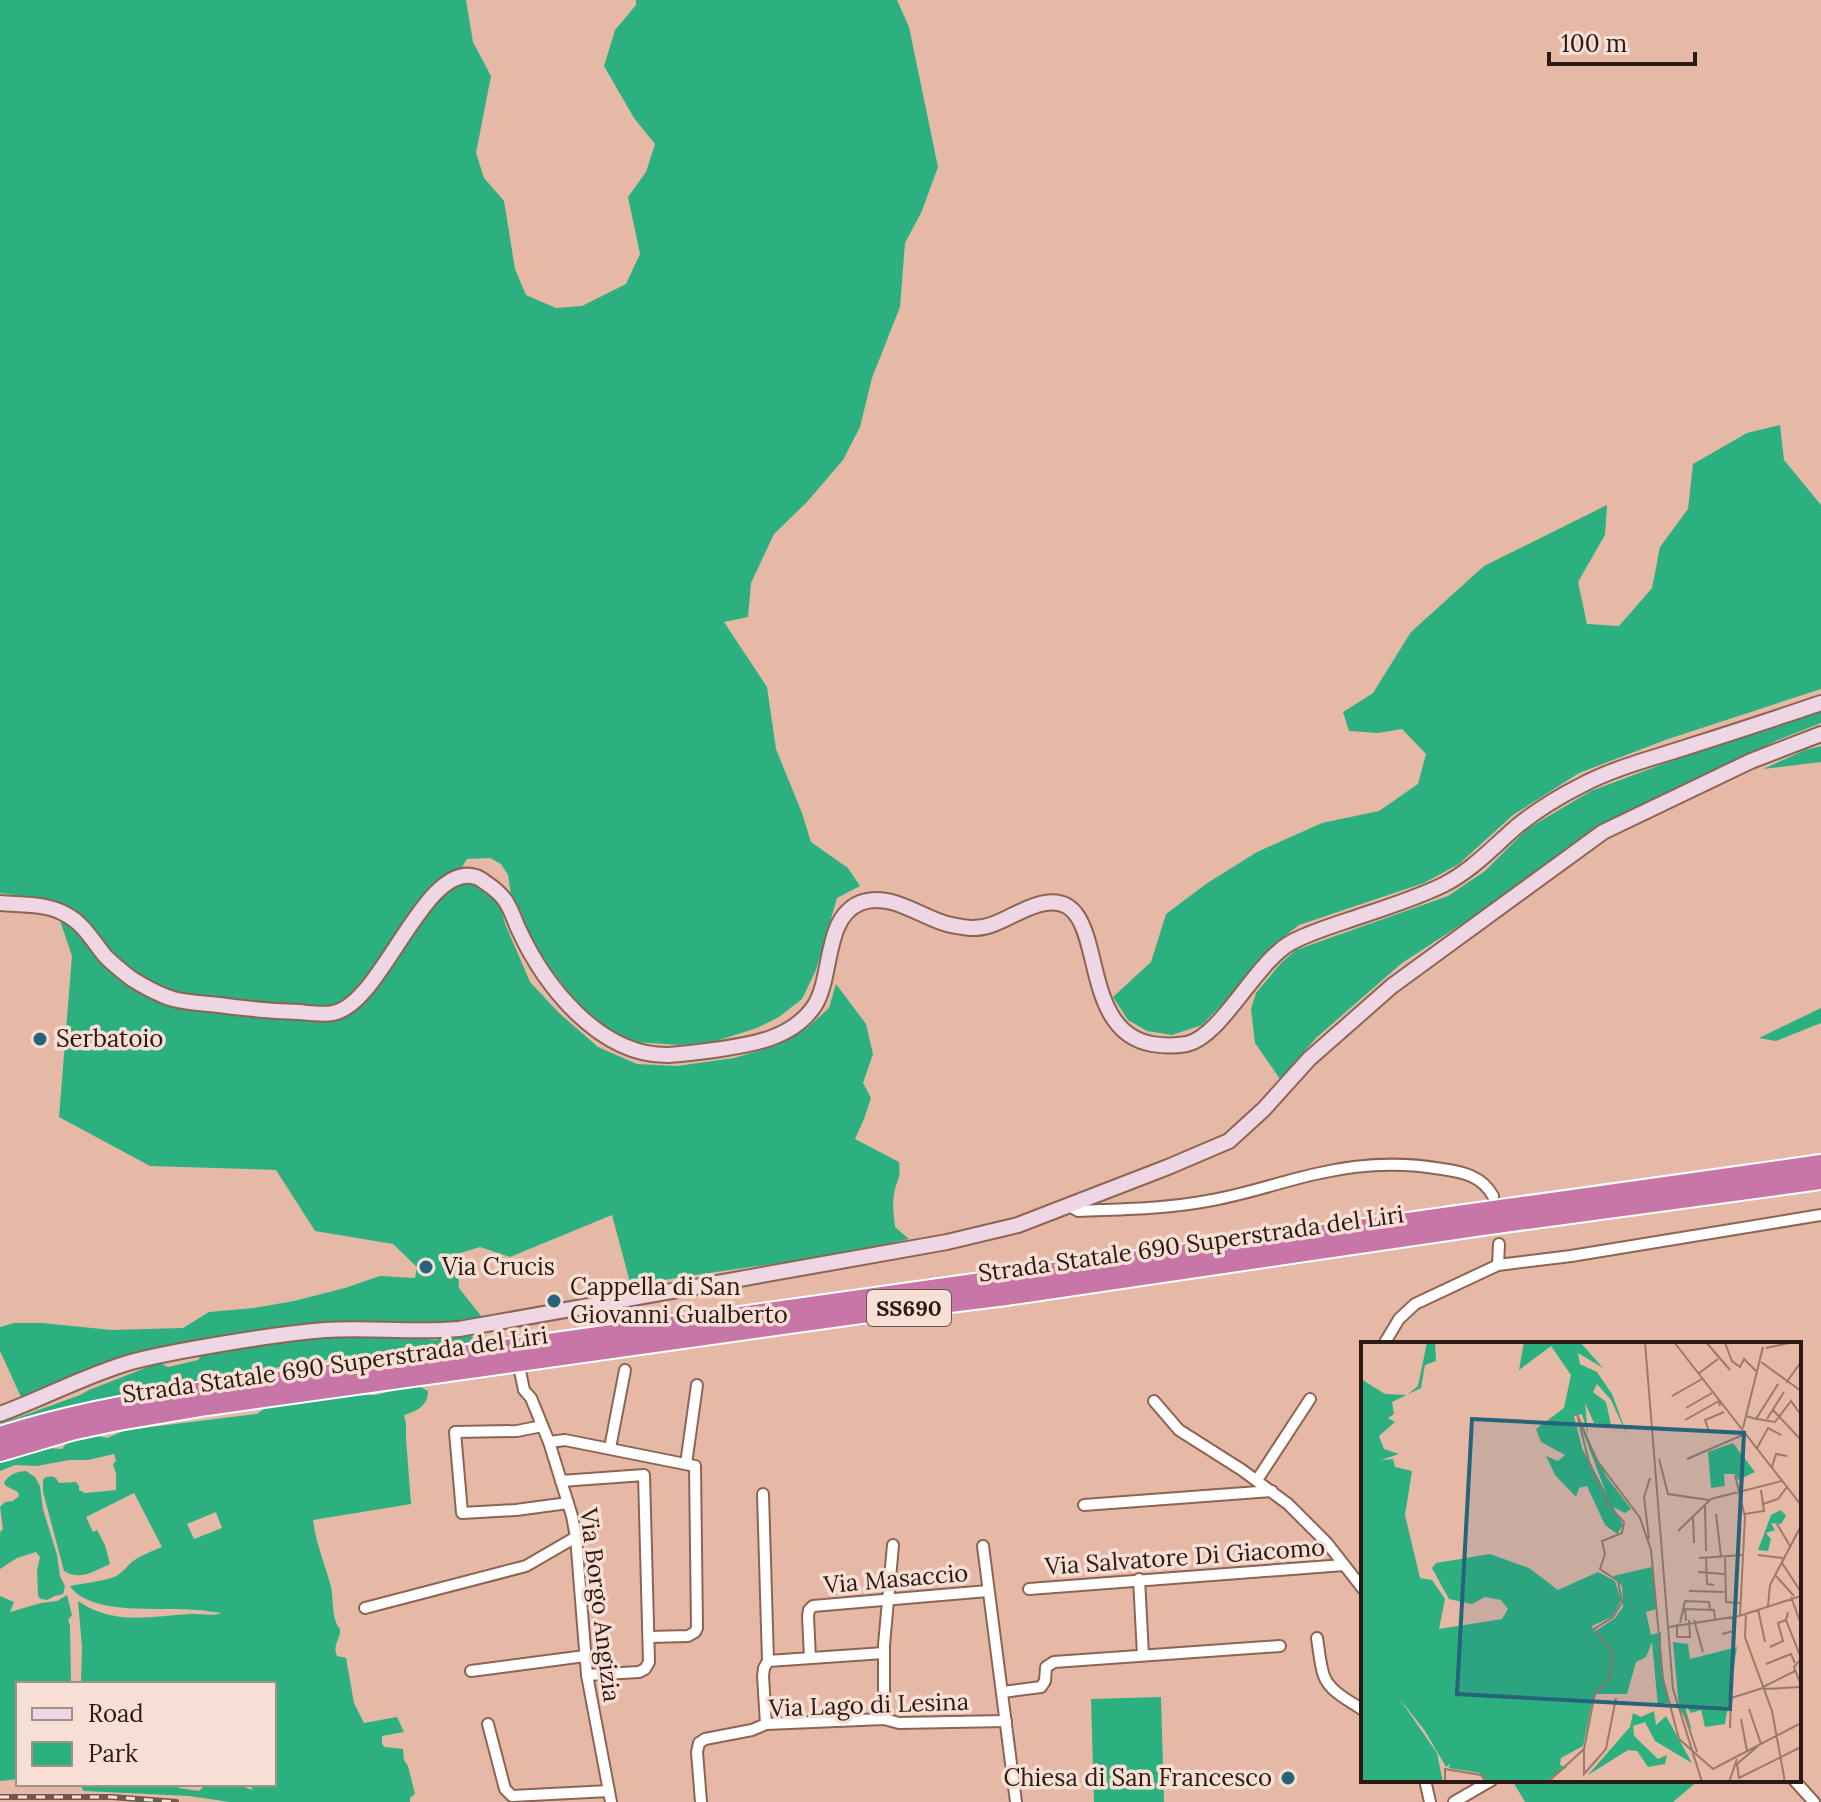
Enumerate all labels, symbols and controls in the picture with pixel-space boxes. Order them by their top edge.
scale bar [1549,16,1695,66]
text: 100 m [1561,28,1627,59]
place label: Serbatoio [56,1023,163,1054]
marker: Serbatoio [31,1030,49,1048]
street label: Strada Statale 690 Superstrada del Liri [976,1198,1406,1289]
place label: Via Crucis [441,1251,555,1282]
marker: Via Crucis [417,1258,435,1276]
place label: Cappella di San Giovanni Gualberto [570,1271,788,1330]
road number: SS690 [867,1290,951,1326]
marker: Cappella di San Giovanni Gualberto [545,1292,563,1310]
street label: Strada Statale 690 Superstrada del Liri [120,1319,550,1410]
inset map [1361,1342,1801,1782]
street label: Via Borgo Angizia [573,1505,628,1704]
street label: Via Salvatore Di Giacomo [1043,1531,1326,1582]
street label: Via Masaccio [821,1557,969,1600]
legend [16,1682,276,1786]
street label: Via Lago di Lesina [767,1686,970,1724]
text: Road [88,1698,144,1729]
text: Park [88,1738,138,1769]
place label: Chiesa di San Francesco [1003,1762,1272,1793]
marker: Chiesa di San Francesco [1279,1769,1297,1787]

